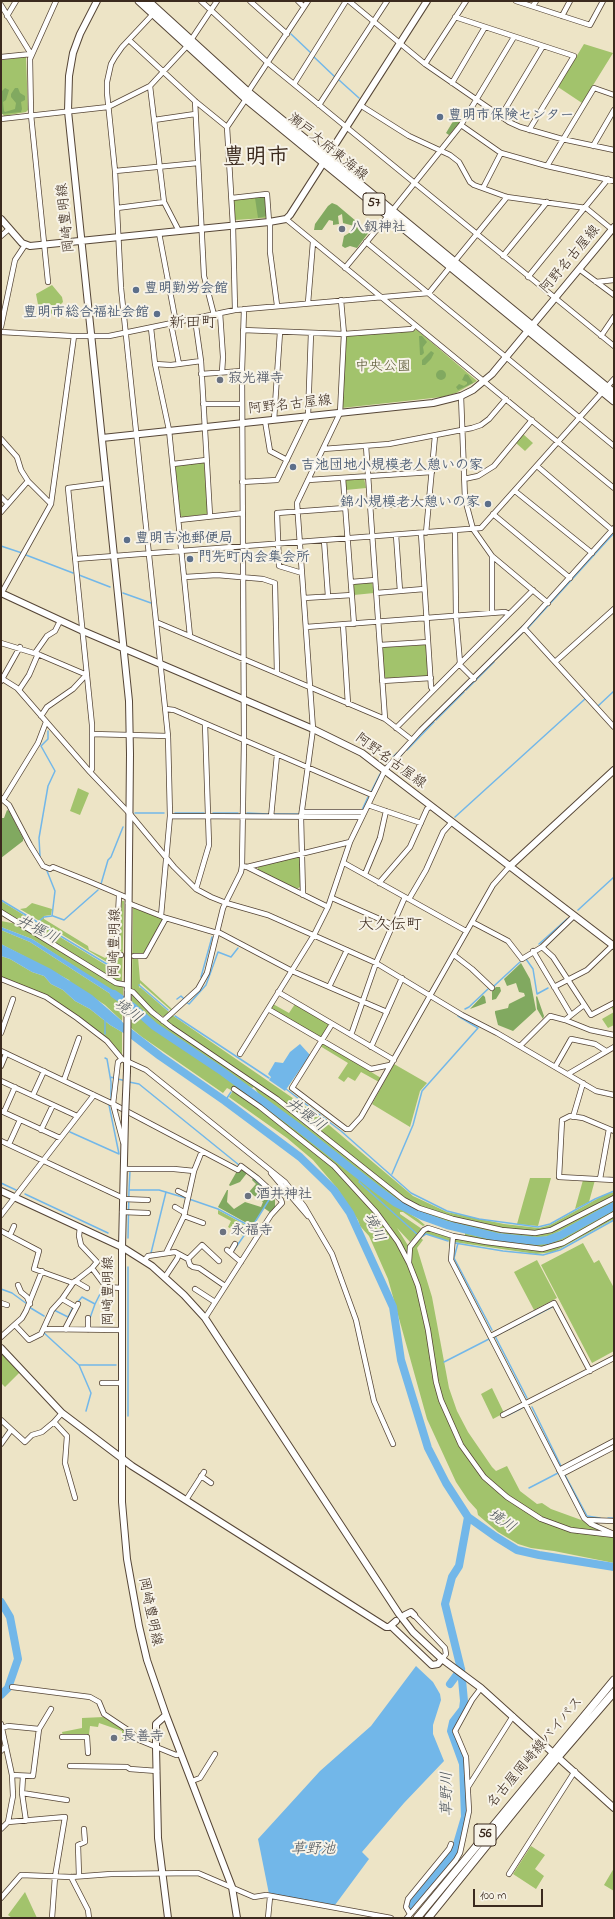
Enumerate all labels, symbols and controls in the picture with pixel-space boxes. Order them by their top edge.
place label: 豊明市保険センター [448,109,574,125]
street label: 瀬戸大府東海線 [284,111,370,185]
marker: 豊明市保険センター [435,112,445,122]
district label: 豊明市 [223,146,289,172]
street label: 岡崎豊明線 [55,182,79,254]
road number: 57 [363,193,385,215]
place label: 八釼神社 [350,221,406,237]
street label: 阿野名古屋線 [538,222,604,298]
marker: 八釼神社 [337,224,347,234]
place label: 豊明勤労会館 [144,282,228,298]
marker: 豊明勤労会館 [131,285,141,295]
place label: 豊明市総合福祉会館 [23,306,149,322]
marker: 豊明市総合福祉会館 [152,309,162,319]
district label: 新田町 [169,314,217,334]
park label: 中央公園 [355,360,411,376]
place label: 寂光禅寺 [228,372,284,388]
marker: 寂光禅寺 [215,375,225,385]
street label: 阿野名古屋線 [247,393,333,419]
place label: 吉池団地小規模老人憩いの家 [301,459,483,475]
marker: 吉池団地小規模老人憩いの家 [288,462,298,472]
place label: 錦小規模老人憩いの家 [340,496,480,512]
marker: 錦小規模老人憩いの家 [483,499,493,509]
place label: 豊明吉池郵便局 [135,532,233,548]
marker: 豊明吉池郵便局 [122,535,132,545]
place label: 門先町内会集会所 [198,551,310,567]
marker: 門先町内会集会所 [185,554,195,564]
street label: 阿野名古屋線 [351,731,429,793]
street label: 岡崎豊明線 [107,908,125,978]
water label: 井堰川 [13,913,61,949]
district label: 大久伝町 [358,916,422,936]
water label: 境川 [110,996,144,1028]
water label: 井堰川 [282,1095,328,1137]
place label: 酒井神社 [256,1188,312,1204]
marker: 酒井神社 [243,1191,253,1201]
water label: 境川 [359,1211,387,1245]
place label: 永福寺 [231,1224,273,1240]
marker: 永福寺 [218,1227,228,1237]
street label: 岡崎豊明線 [102,1256,118,1326]
water label: 境川 [484,1506,518,1538]
street label: 岡崎豊明線 [134,1576,164,1648]
street label: 名古屋岡崎線バイパス [485,1694,587,1812]
place label: 長善寺 [122,1730,164,1746]
marker: 長善寺 [109,1733,119,1743]
water label: 草野川 [440,1772,458,1816]
road number: 56 [474,1824,496,1846]
water label: 草野池 [291,1842,335,1860]
scale bar [475,1881,545,1907]
text: 100 m [480,1887,507,1905]

